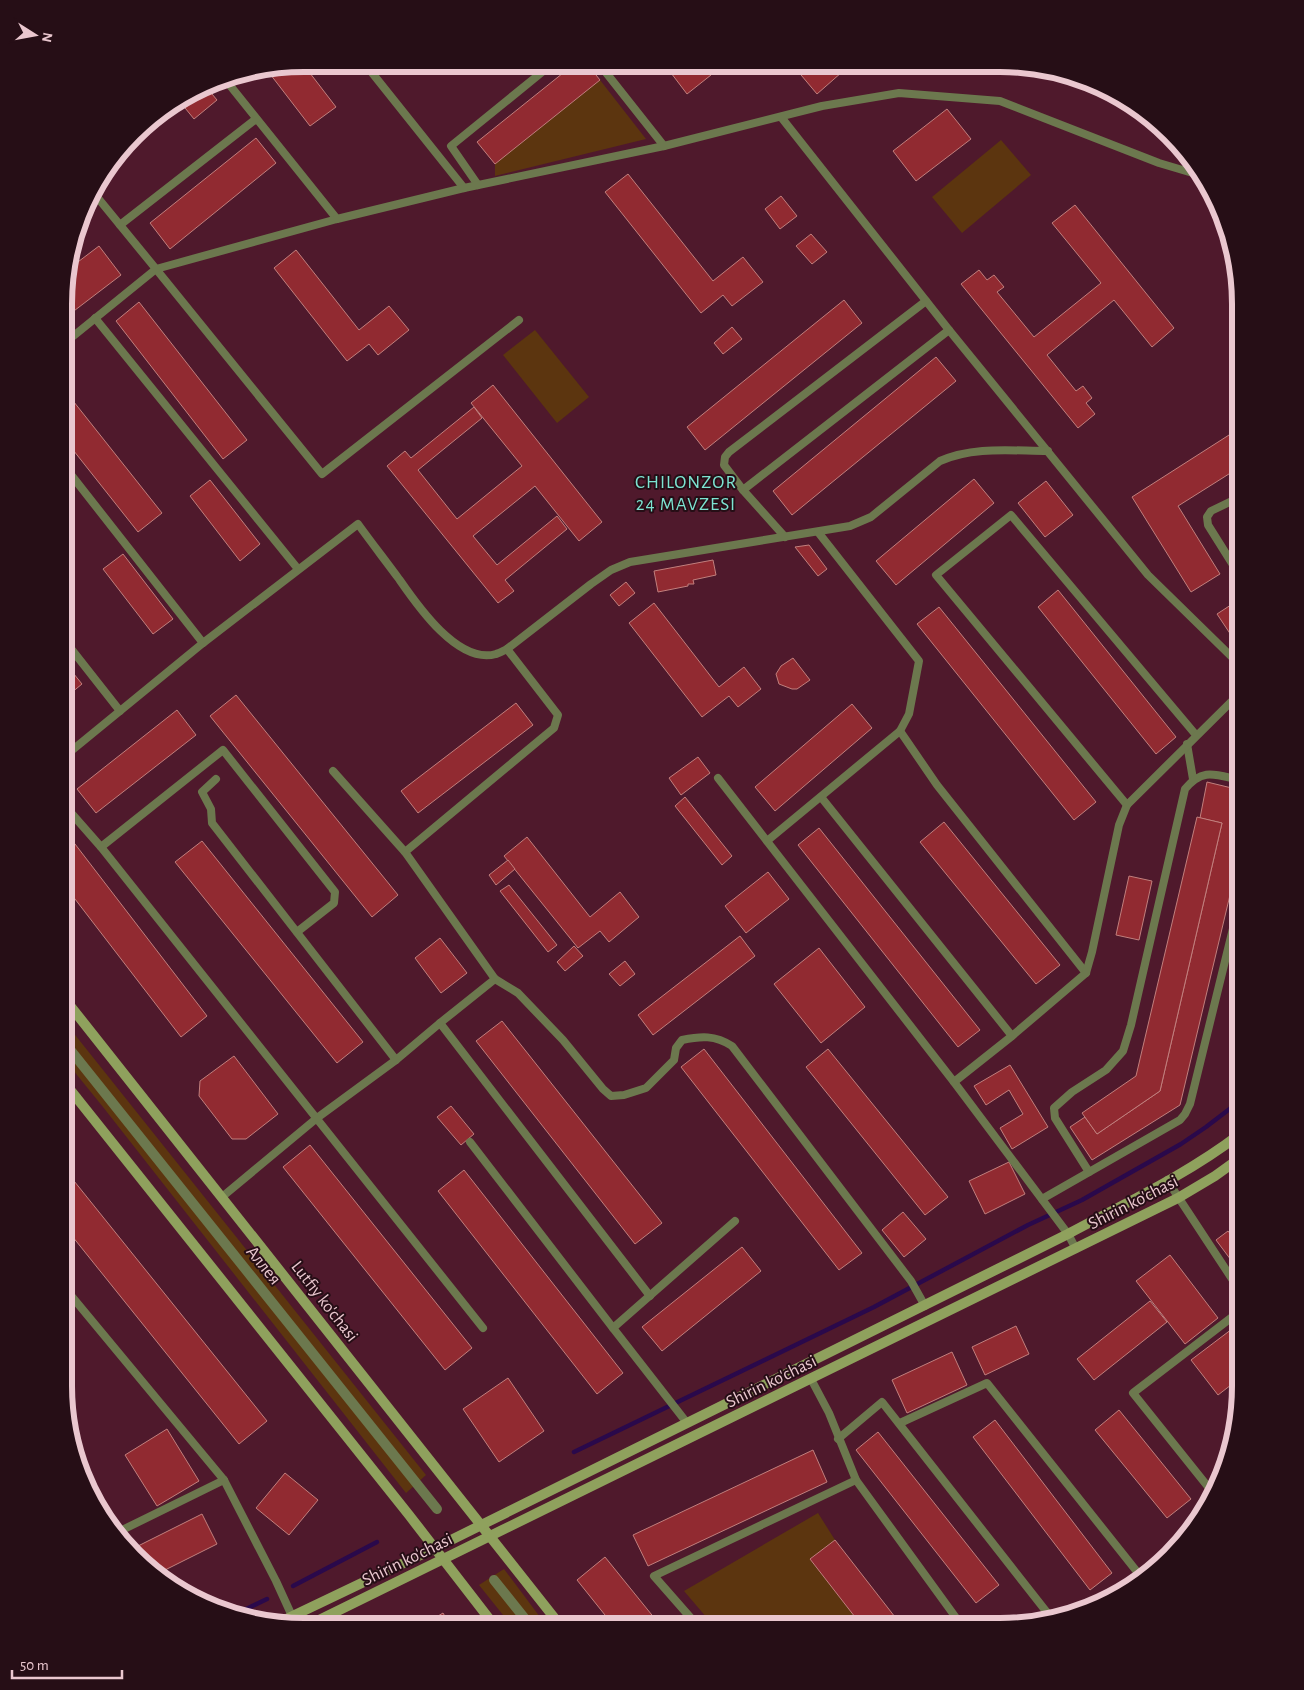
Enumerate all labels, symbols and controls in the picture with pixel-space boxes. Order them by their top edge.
north arrow [10,10,60,60]
text: N [39,31,55,43]
district label: CHILONZOR 24 MAVZESI [635,473,737,514]
street label: Shirin ko'chasi [1086,1173,1181,1233]
street label: Аллея [242,1243,284,1288]
street label: Lutfiy ko'chasi [287,1258,361,1345]
street label: Shirin ko'chasi [723,1352,820,1412]
street label: Shirin ko'chasi [359,1530,456,1590]
scale bar [12,1648,122,1680]
text: 50 m [20,1658,49,1673]

